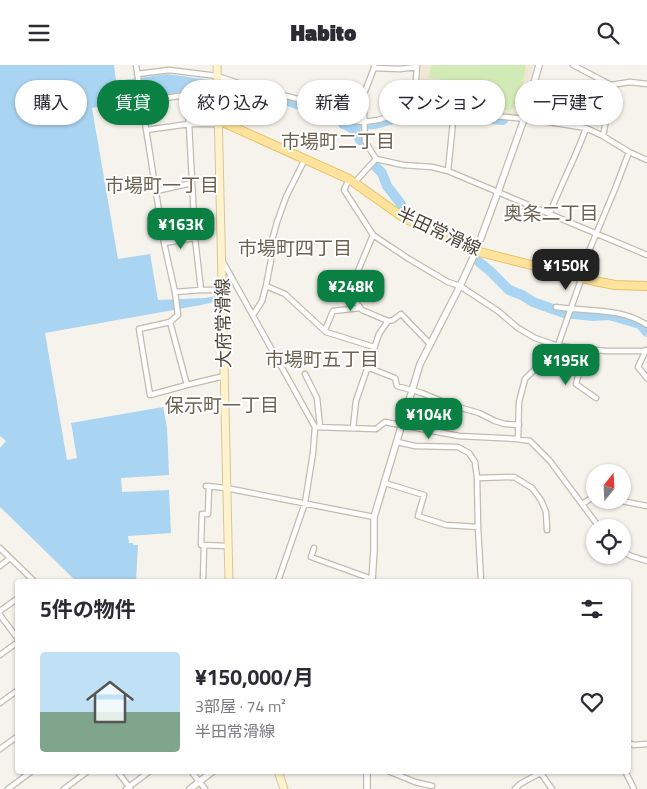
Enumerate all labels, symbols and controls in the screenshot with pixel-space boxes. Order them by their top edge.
text: Habito [291,16,356,50]
icon: menu [25,19,53,47]
icon: search [594,19,622,47]
chip: 購入 [15,80,87,125]
chip: 賃貸 [97,80,169,125]
chip: 絞り込み [179,80,287,125]
chip: 新着 [297,80,369,125]
chip: マンション [379,80,505,125]
chip: 一戸建て [515,80,623,125]
district label: 市場町二丁目 [281,126,395,155]
district label: 市場町一丁目 [105,170,219,199]
district label: 奥条二丁目 [503,198,599,227]
street label: 半田常滑線 [393,200,485,262]
pin: ¥163K [146,207,216,250]
text: ¥163K [158,212,204,236]
district label: 市場町四丁目 [238,233,352,262]
pin: ¥150K [531,249,601,291]
text: ¥150K [543,253,589,277]
pin: ¥248K [316,269,386,312]
text: ¥248K [328,274,374,298]
street label: 大府常滑線 [209,278,237,368]
pin: ¥195K [531,343,601,386]
district label: 市場町五丁目 [265,344,379,373]
text: ¥195K [543,348,589,372]
district label: 保示町一丁目 [165,390,279,419]
pin: ¥104K [394,397,464,440]
text: ¥104K [406,402,452,426]
north arrow [586,464,631,509]
map controls [586,464,631,564]
button: locate [586,519,631,564]
text: 5件の物件 [40,593,136,625]
icon: filters [578,595,606,623]
text: ¥150,000/月 [195,661,314,693]
icon: home [80,672,140,732]
icon: heart [578,688,606,716]
text: 3部屋 · 74 m² [195,694,286,718]
text: 半田常滑線 [195,719,275,743]

